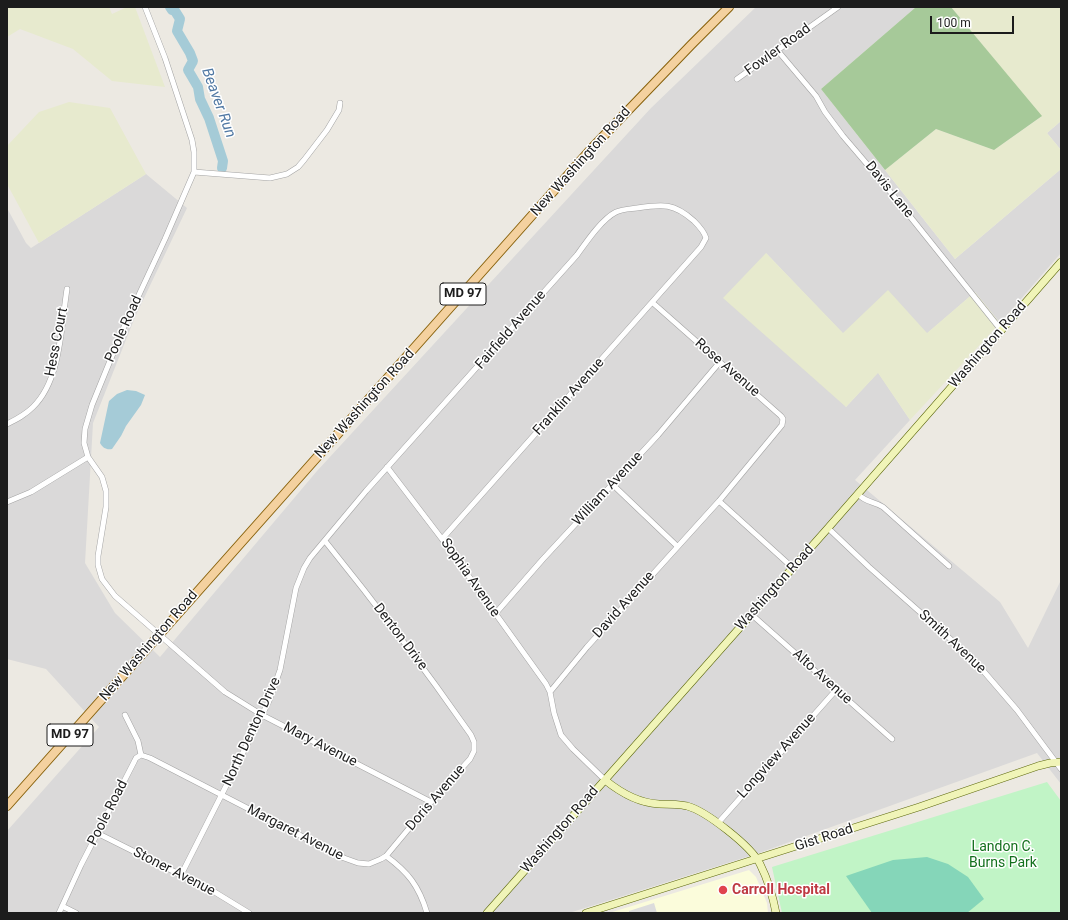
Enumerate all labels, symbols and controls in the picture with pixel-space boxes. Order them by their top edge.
scale bar [932,8,1016,34]
text: 100 m [937,16,971,30]
street label: Fowler Road [742,20,814,80]
water label: Beaver Run [197,66,239,140]
street label: New Washington Road [528,104,634,220]
street label: Davis Lane [861,158,917,222]
road number: MD 97 [440,283,486,305]
street label: Fairfield Avenue [472,287,550,373]
street label: Poole Road [102,293,146,365]
street label: Washington Road [946,298,1030,392]
street label: Hess Court [42,306,72,378]
street label: Rose Avenue [691,335,763,401]
street label: New Washington Road [312,346,418,462]
street label: Franklin Avenue [530,355,608,439]
street label: William Avenue [569,448,647,530]
street label: Sophia Avenue [437,535,503,621]
street label: Washington Road [732,542,818,634]
street label: David Avenue [590,568,658,642]
street label: New Washington Road [96,587,202,705]
street label: Denton Drive [369,600,431,674]
street label: Smith Avenue [915,607,989,677]
street label: Alto Avenue [789,646,855,708]
street label: North Denton Drive [219,675,285,789]
street label: Longview Avenue [734,710,820,802]
street label: Mary Avenue [280,719,360,771]
road number: MD 97 [47,724,93,746]
street label: Doris Avenue [403,762,469,834]
street label: Poole Road [84,777,132,849]
street label: Washington Road [518,783,602,877]
street label: Margaret Avenue [244,801,346,865]
street label: Gist Road [793,821,855,855]
park label: Landon C. Burns Park [969,839,1037,872]
street label: Stoner Avenue [130,844,218,900]
place label: Carroll Hospital [732,882,830,898]
marker: Carroll Hospital [717,884,729,896]

